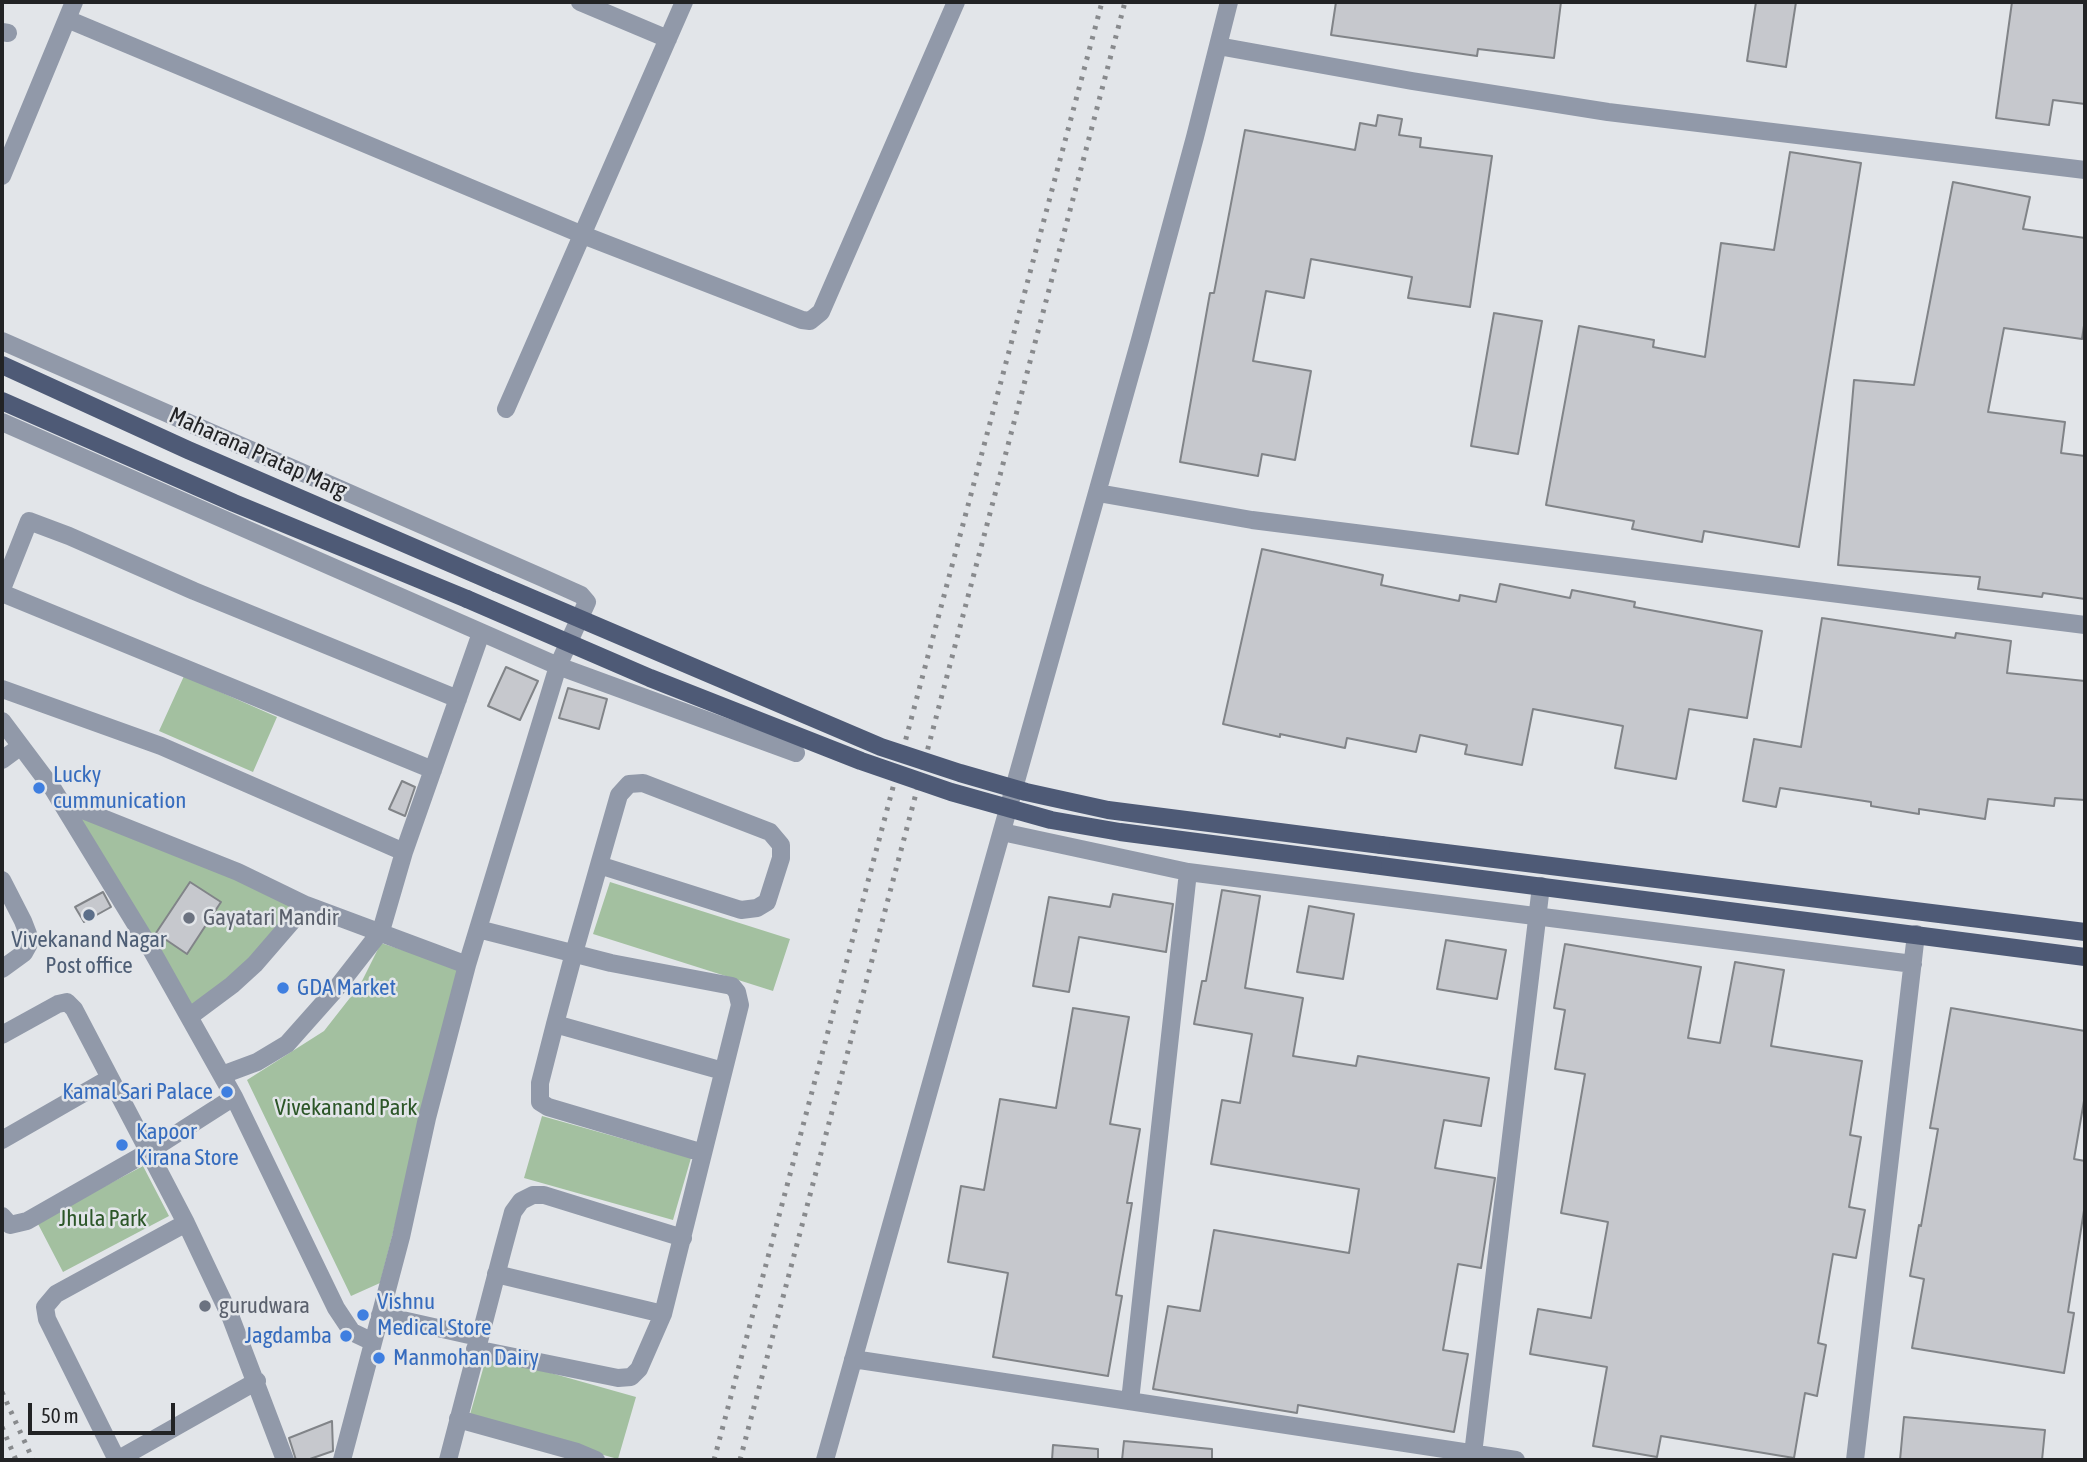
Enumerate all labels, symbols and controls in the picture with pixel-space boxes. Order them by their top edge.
street label: Maharana Pratap Marg [165,401,351,505]
place label: Lucky cummunication [53,761,186,815]
marker: Lucky cummunication [31,780,47,796]
place label: Gayatari Mandir [203,904,339,932]
marker: Vivekanand Nagar Post office [81,907,97,923]
marker: Gayatari Mandir [181,910,197,926]
place label: Vivekanand Nagar Post office [11,926,167,980]
place label: GDA Market [297,974,396,1002]
marker: GDA Market [275,980,291,996]
place label: Kamal Sari Palace [62,1078,213,1106]
marker: Kamal Sari Palace [219,1084,235,1100]
park label: Vivekanand Park [275,1094,417,1122]
place label: Kapoor Kirana Store [136,1118,239,1172]
marker: Kapoor Kirana Store [114,1137,130,1153]
park label: Jhula Park [59,1205,147,1233]
place label: Vishnu Medical Store [377,1288,491,1342]
place label: gurudwara [219,1292,310,1320]
marker: gurudwara [197,1298,213,1314]
marker: Vishnu Medical Store [355,1307,371,1323]
place label: Jagdamba [245,1322,332,1350]
marker: Jagdamba [338,1328,354,1344]
place label: Manmohan Dairy [393,1344,539,1372]
marker: Manmohan Dairy [371,1350,387,1366]
scale bar [32,1388,178,1432]
text: 50 m [41,1403,79,1427]

